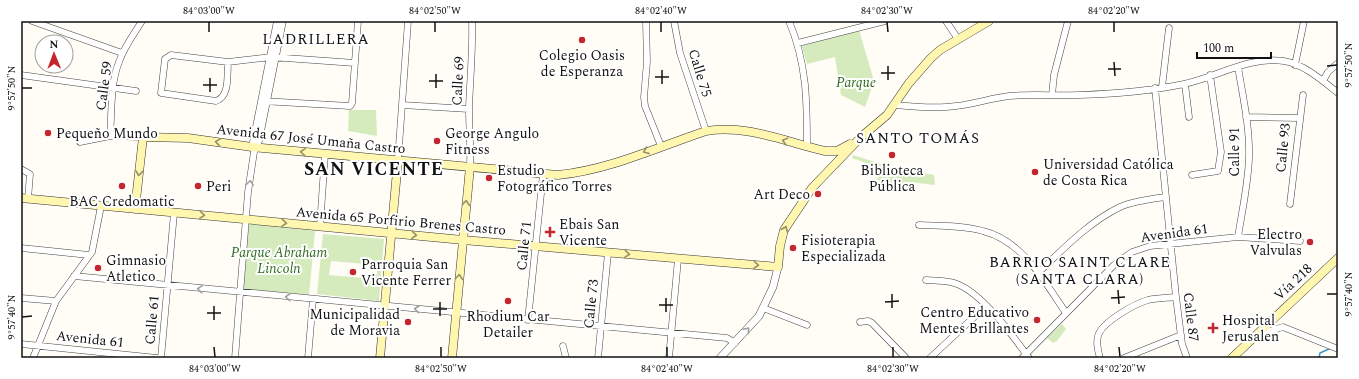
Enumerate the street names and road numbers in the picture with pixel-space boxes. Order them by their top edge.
street label: Calle 75 [683,46,717,100]
street label: Calle 69 [446,56,470,106]
street label: Calle 59 [90,60,118,112]
street label: Avenida 67 José Umaña Castro [215,119,407,159]
street label: Calle 93 [1270,122,1296,174]
street label: Calle 91 [1224,127,1245,177]
street label: Avenida 65 Porfirio Brenes Castro [295,201,507,241]
street label: Avenida 61 [1139,218,1209,248]
street label: Calle 71 [511,220,537,272]
street label: Vía 218 [1269,259,1317,305]
street label: Calle 73 [578,278,604,330]
street label: Calle 87 [1178,291,1204,343]
street label: Calle 61 [139,294,165,346]
street label: Avenida 61 [55,325,125,353]

